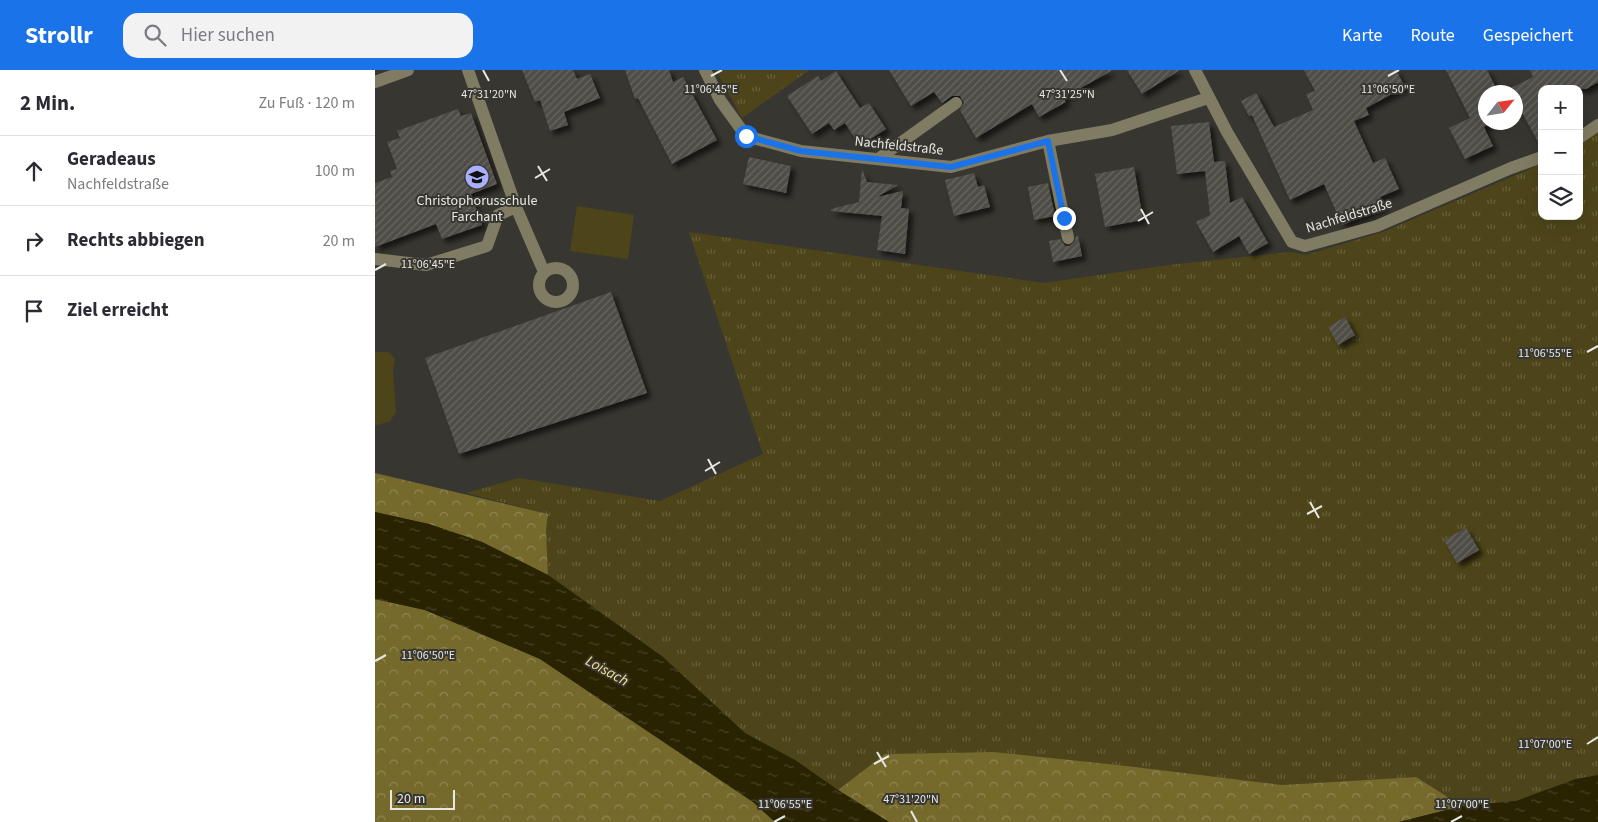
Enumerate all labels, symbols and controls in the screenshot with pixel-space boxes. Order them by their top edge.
search box [123,13,473,58]
text: Strollr [25,18,93,53]
icon: search [141,21,169,49]
text: Hier suchen [181,22,275,49]
text: Karte [1342,23,1382,48]
text: Route [1410,23,1455,48]
text: Gespeichert [1483,23,1573,48]
text: 11°06'45"E [684,81,738,98]
text: 11°06'50"E [1361,81,1415,98]
north arrow [1478,85,1523,130]
map controls [1538,85,1583,220]
button: + [1538,85,1583,130]
text: 47°31'20"N [461,86,517,103]
text: 47°31'25"N [1039,86,1095,103]
text: 2 Min. [20,88,75,118]
text: Zu Fuß · 120 m [259,92,355,114]
route start [735,125,758,148]
button: − [1538,130,1583,175]
street label: Nachfeldstraße [854,131,944,161]
text: Geradeaus [67,146,156,173]
icon: ahead [20,157,48,185]
text: 100 m [315,160,355,182]
school or university icon: Christophorusschule Farchant [464,164,490,190]
text: Nachfeldstraße [67,173,169,195]
button: layers [1538,175,1583,220]
place label: Christophorusschule Farchant [417,191,538,227]
street label: Nachfeldstraße [1303,193,1395,239]
route end [1053,207,1076,230]
icon: right [20,227,48,255]
text: Rechts abbiegen [67,227,205,254]
text: 20 m [323,230,355,252]
text: 11°06'45"E [401,256,455,273]
icon: arrive [20,297,48,325]
text: Ziel erreicht [67,297,168,324]
text: 11°06'55"E [1518,345,1572,362]
text: 11°06'50"E [401,647,455,664]
water label: Loisach [582,651,633,692]
text: 11°07'00"E [1518,736,1572,753]
scale bar [390,787,455,810]
text: 20 m [397,789,425,809]
text: 47°31'20"N [883,791,939,808]
text: 11°06'55"E [758,796,812,813]
text: 11°07'00"E [1435,796,1489,813]

